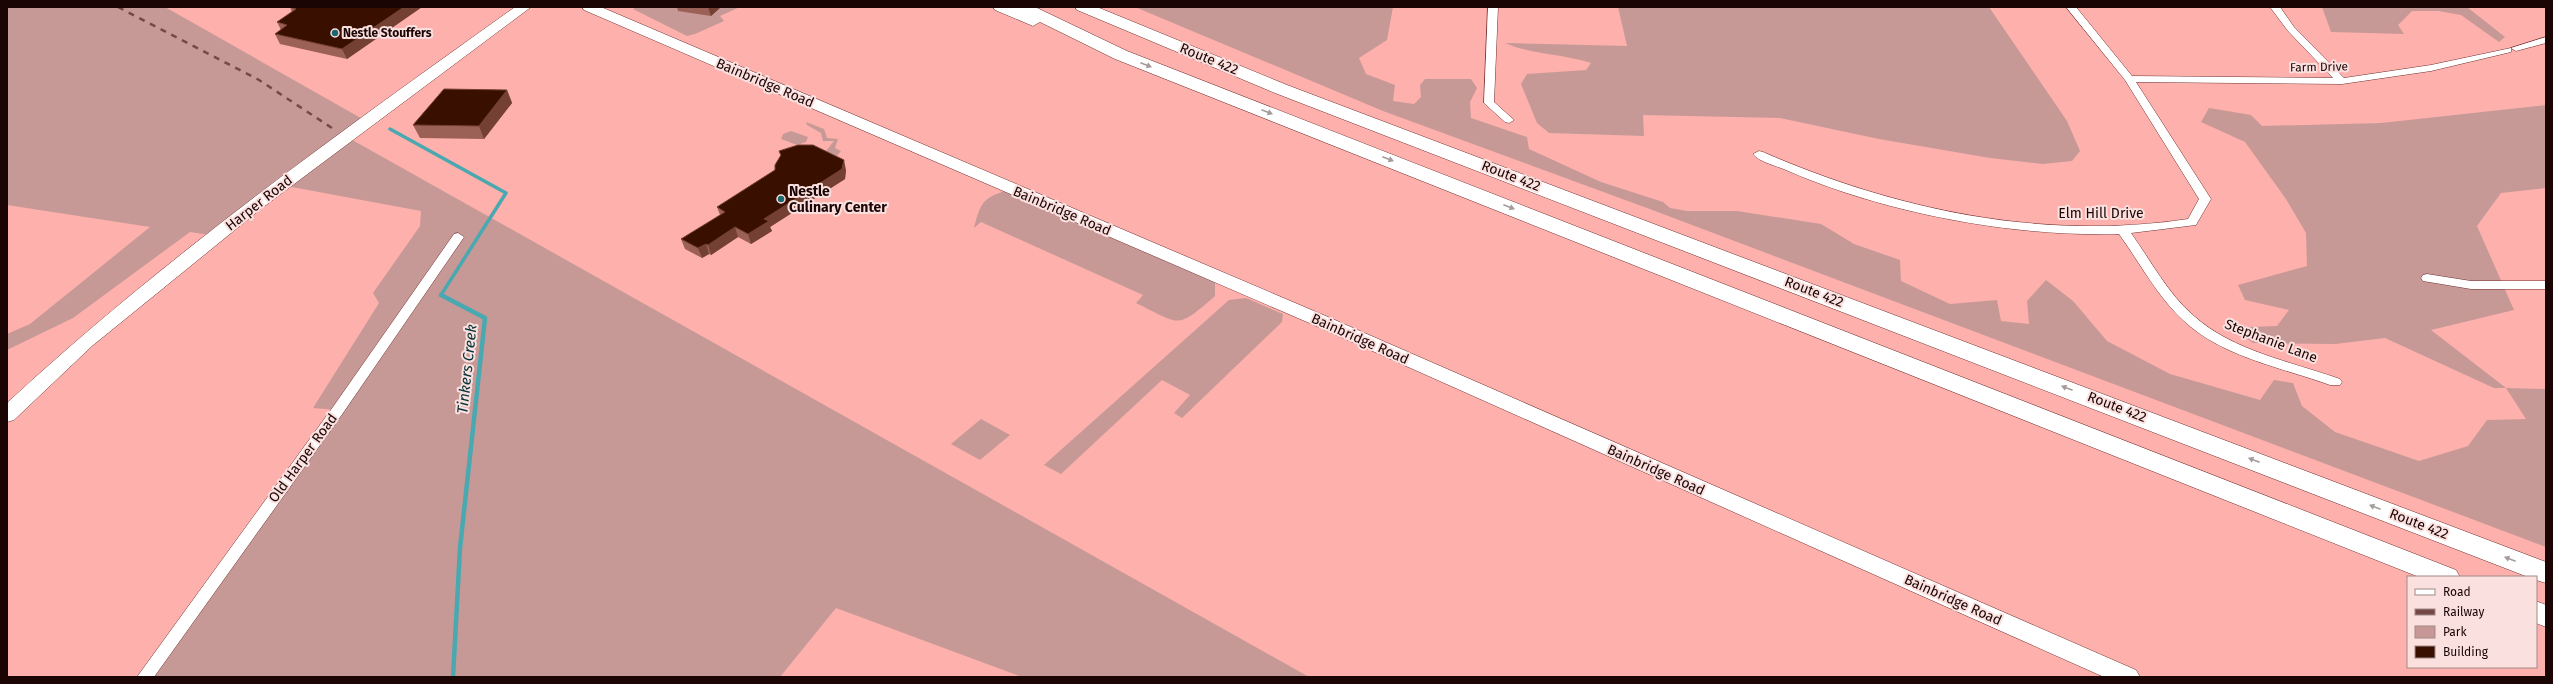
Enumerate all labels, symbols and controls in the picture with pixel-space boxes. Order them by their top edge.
place label: Nestle Stouffers [343,26,432,40]
marker: Nestle Stouffers [330,28,340,38]
street label: Route 422 [1177,40,1241,78]
street label: Bainbridge Road [713,55,817,111]
street label: Farm Drive [2290,59,2348,75]
one-way arrow [1140,62,1152,68]
one-way arrow [1261,110,1273,116]
one-way arrow [1383,157,1395,163]
street label: Route 422 [1479,157,1543,195]
street label: Harper Road [222,172,296,234]
place label: Nestle Culinary Center [789,183,887,216]
street label: Bainbridge Road [1010,183,1114,239]
marker: Nestle Culinary Center [776,194,786,204]
one-way arrow [1504,204,1516,210]
street label: Elm Hill Drive [2058,205,2144,222]
street label: Route 422 [1782,273,1846,311]
street label: Bainbridge Road [1309,310,1411,368]
street label: Stephanie Lane [2222,316,2320,366]
water label: Tinkers Creek [453,323,481,415]
one-way arrow [2061,385,2073,391]
street label: Route 422 [2085,388,2149,426]
street label: Old Harper Road [265,410,341,506]
street label: Bainbridge Road [1605,441,1707,499]
one-way arrow [2247,457,2259,463]
one-way arrow [2369,504,2381,510]
street label: Route 422 [2387,505,2451,543]
one-way arrow [2503,555,2515,561]
street label: Bainbridge Road [1902,571,2004,629]
legend [2407,576,2537,668]
text: Road [2443,585,2471,599]
text: Railway [2443,605,2484,619]
text: Park [2443,625,2467,639]
text: Building [2443,645,2489,659]

